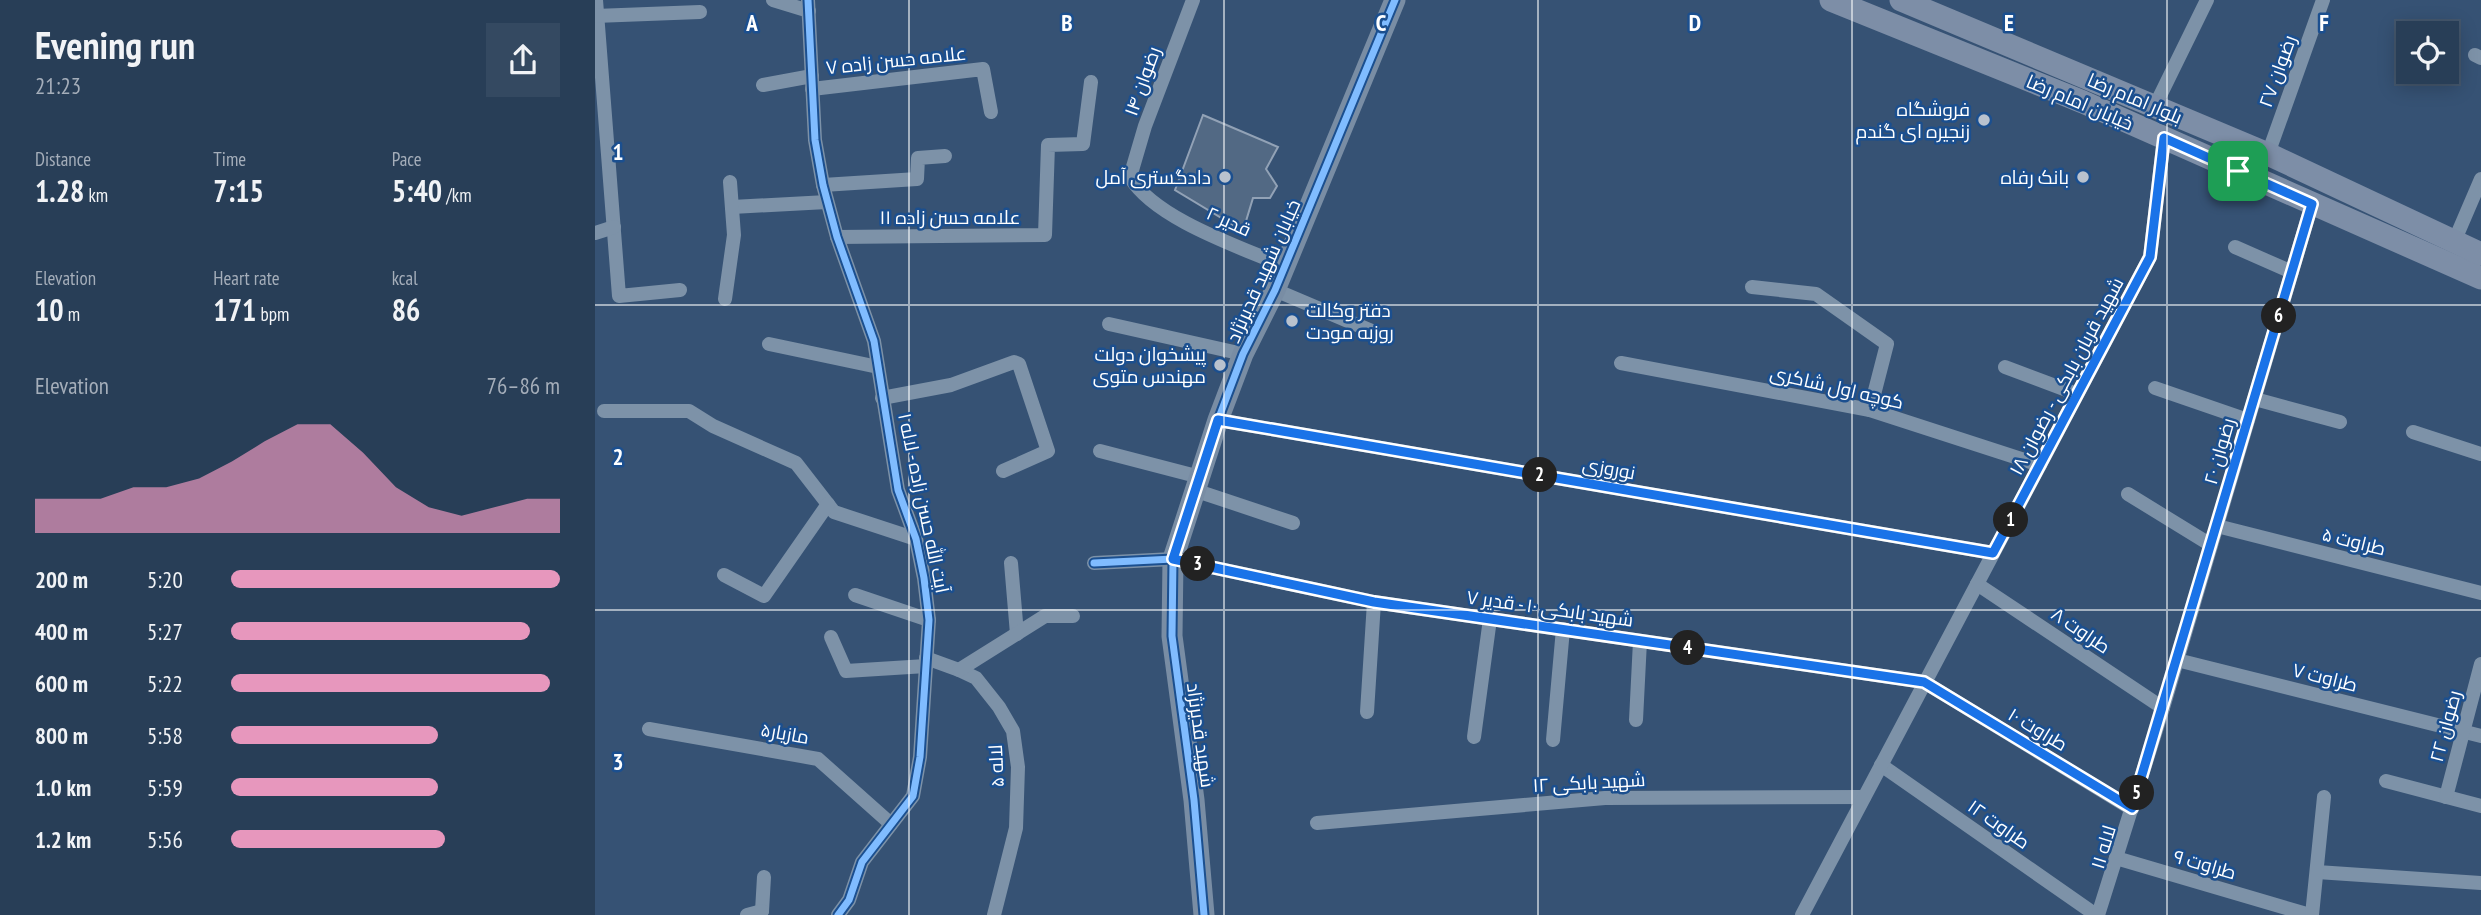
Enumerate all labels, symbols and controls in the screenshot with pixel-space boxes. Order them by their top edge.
text: A [745,8,758,37]
text: B [1061,8,1073,37]
text: C [1376,8,1387,37]
text: D [1689,8,1701,37]
text: E [2004,8,2014,37]
text: F [2319,8,2329,37]
text: Evening run [35,20,195,69]
map controls [2396,21,2459,84]
button: locate [2396,21,2459,84]
button: share [486,23,560,97]
street label: رضوان ۲۷ [2253,32,2301,110]
street label: علامه حسن زاده ۷ [824,41,968,79]
street label: رضوان ۱۴ [1118,43,1166,119]
street label: بلوار امام رضا [2083,67,2186,131]
street label: خیابان امام رضا [2022,69,2137,137]
text: 21:23 [35,71,81,100]
place label: فروشگاه زنجیره ای گندم [1855,97,1970,145]
marker: فروشگاه زنجیره ای گندم [1976,112,1992,128]
text: 1 [613,137,624,166]
pin [2208,141,2268,201]
text: Distance [35,147,91,171]
text: Time [213,147,246,171]
text: Pace [392,147,422,171]
icon: arrive [2219,152,2257,190]
place label: دادگستری آمل [1095,165,1211,189]
place label: بانک رفاه [2000,165,2069,189]
marker: دادگستری آمل [1217,169,1233,185]
marker: بانک رفاه [2075,169,2091,185]
text: 1.28 [35,171,84,210]
text: 7:15 [213,171,264,210]
text: 5:40 [392,171,442,210]
text: km [84,183,108,207]
text: /km [442,183,472,207]
street label: خيابان شهيد قديرنژاد [1221,195,1305,347]
street label: قدیر ۲ [1203,201,1255,241]
street label: علامه حسن زاده ۱۱ [879,205,1021,229]
text: Elevation [35,266,96,290]
text: Heart rate [213,266,280,290]
text: kcal [392,266,418,290]
street label: شهید قربان بابکی - رضوان ۱۸ [2004,273,2128,479]
text: 10 [35,290,64,329]
text: 171 [213,290,256,329]
text: 86 [392,290,420,329]
place label: دفتر وکالت روزبه مودت [1306,298,1394,344]
pin: 6 [2261,298,2297,334]
text: m [64,302,80,326]
text: bpm [256,302,289,326]
text: 6 [2274,303,2283,327]
marker: دفتر وکالت روزبه مودت [1284,313,1300,329]
place label: پیشخوان دولت مهندس متوی [1093,342,1206,388]
marker: پیشخوان دولت مهندس متوی [1212,357,1228,373]
street label: کوچه اول شاکری [1768,360,1906,415]
text: Elevation [35,371,109,400]
text: 76–86 m [487,371,560,400]
street label: آیت الله حسن زاده - لاله ۱ [893,411,955,595]
street label: رضوان ۲۰ [2198,415,2240,487]
text: 2 [613,442,624,471]
street label: نوروزی [1581,452,1637,484]
pin: 2 [1523,458,1557,492]
text: 2 [1535,462,1544,486]
pin: 1 [1993,503,2029,538]
text: 1 [2006,507,2015,531]
street label: طراوت ۵ [2320,522,2388,560]
pin: 3 [1181,546,1215,582]
text: 3 [1193,551,1202,575]
text: 200 m [35,565,88,594]
text: 5:20 [147,565,183,594]
street label: شهید بابکی ۱۰ - قدیر ۷ [1465,584,1635,632]
street label: طراوت ۸ [2047,602,2115,658]
text: 400 m [35,617,88,646]
text: 5:27 [147,617,183,646]
pin: 4 [1671,630,1705,666]
text: 4 [1683,635,1692,659]
street label: طراوت ۷ [2290,657,2360,697]
text: 600 m [35,669,88,698]
text: 5:22 [147,669,183,698]
street label: شهید قدیرنژاد [1182,681,1220,789]
street label: رضوان ۲۲ [2424,687,2466,765]
street label: طراوت ۱۰ [2004,702,2072,756]
street label: مازیار۵ [759,717,811,749]
text: 800 m [35,721,88,750]
text: 5:58 [147,721,183,750]
street label: لاله ۵ [983,744,1009,788]
text: 3 [613,747,624,776]
street label: شهید بابکی ۱۲ [1532,767,1646,797]
text: 1.0 km [35,773,91,802]
text: 5:59 [147,773,183,802]
pin: 5 [2119,776,2155,810]
text: 5 [2132,780,2141,804]
street label: طراوت ۱۲ [1963,794,2035,854]
street label: لاله ۱۱ [2085,822,2121,872]
text: 1.2 km [35,825,91,854]
text: 5:56 [147,825,183,854]
street label: طراوت ۹ [2171,844,2239,884]

